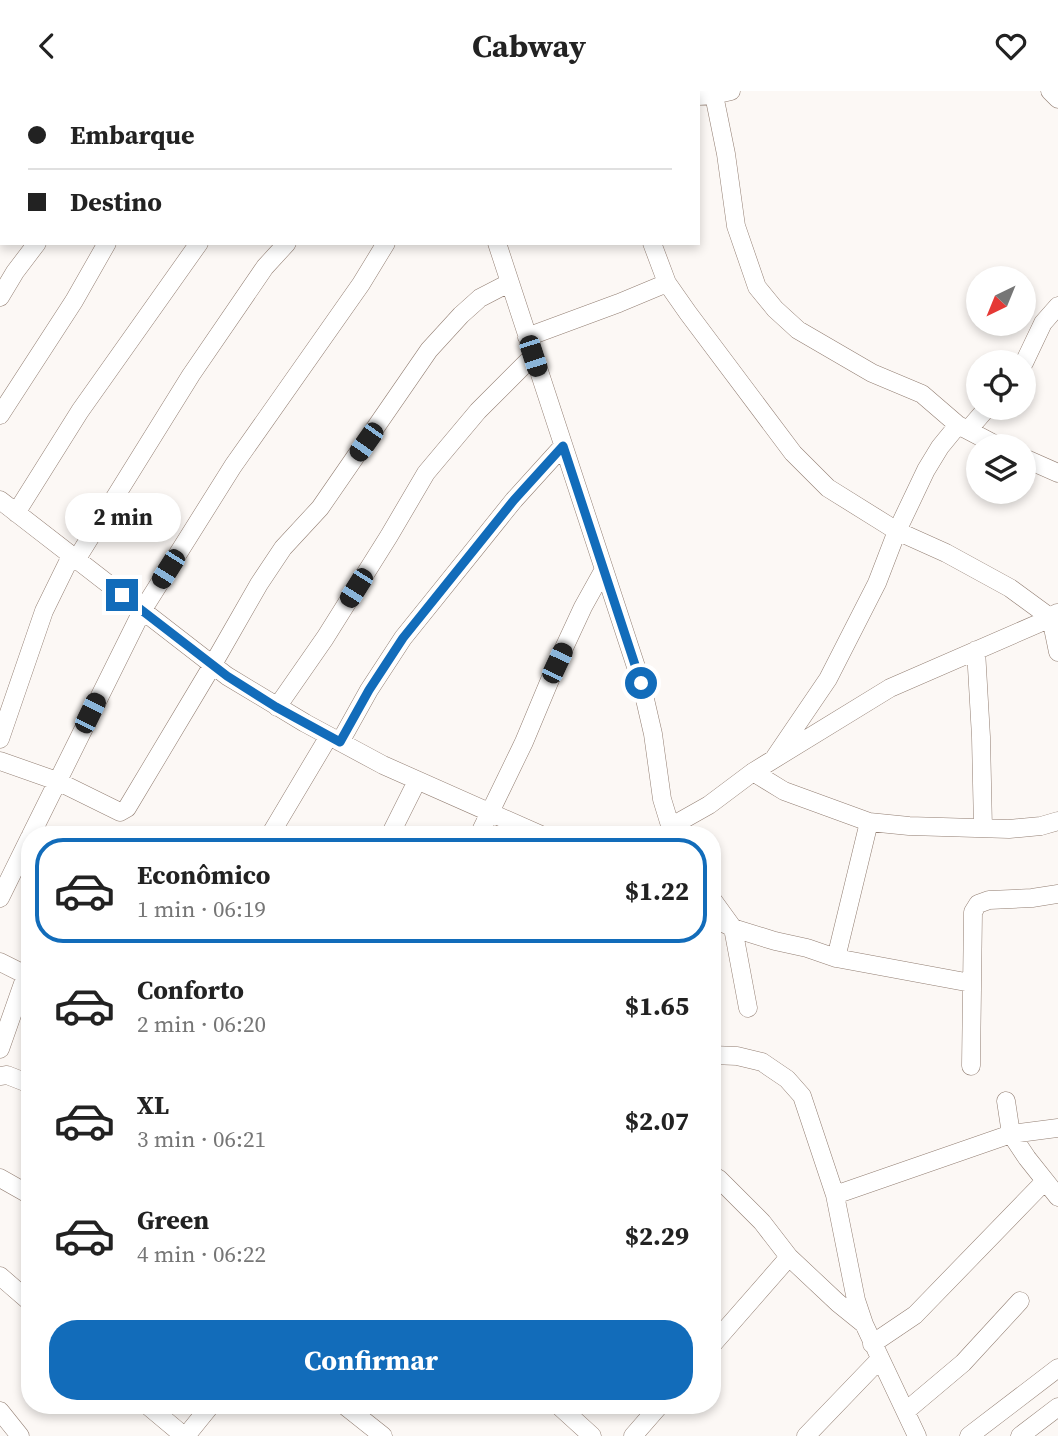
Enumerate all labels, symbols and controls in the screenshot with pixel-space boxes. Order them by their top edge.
text: Cabway [472,24,586,68]
icon: back [28,27,66,65]
icon: heart [992,27,1030,65]
text: Embarque [70,117,194,153]
text: Destino [70,184,162,220]
north arrow [966,266,1036,336]
map controls [966,266,1036,504]
car [517,333,550,379]
button: locate [966,350,1036,420]
car [346,419,387,465]
button: layers [966,434,1036,504]
callout: 2 min [64,493,180,543]
text: 2 min [93,501,153,533]
car [148,546,189,592]
car [336,565,377,611]
route end [106,579,138,611]
car [539,640,576,686]
route start [625,667,657,699]
car [72,690,109,736]
text: Econômico [137,857,270,893]
icon: car [53,859,116,922]
text: $1.22 [625,873,689,909]
text: 1 min · 06:19 [137,893,266,925]
text: Conforto [137,972,244,1008]
icon: car [53,974,116,1037]
text: $1.65 [625,988,689,1024]
text: 2 min · 06:20 [137,1008,266,1040]
text: XL [137,1087,169,1123]
icon: car [53,1089,116,1152]
text: $2.07 [625,1103,689,1139]
text: 3 min · 06:21 [137,1123,266,1155]
text: Green [137,1202,209,1238]
icon: car [53,1204,116,1267]
text: $2.29 [625,1218,689,1254]
text: 4 min · 06:22 [137,1238,266,1270]
button: Confirmar [49,1320,693,1400]

